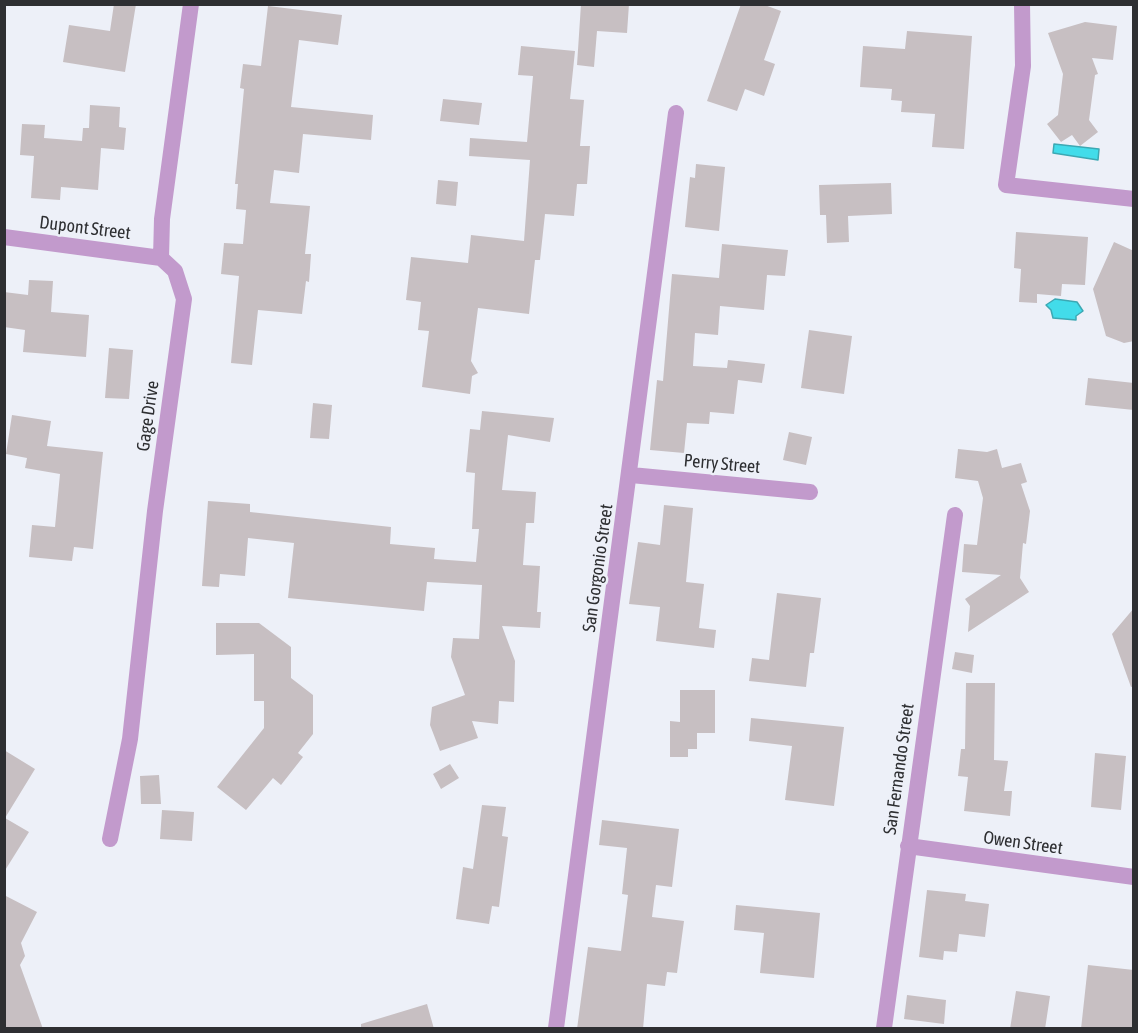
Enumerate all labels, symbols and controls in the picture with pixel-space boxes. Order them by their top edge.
street label: Dupont Street [38,212,132,244]
street label: Gage Drive [132,379,164,453]
street label: Perry Street [683,450,761,478]
street label: San Gorgonio Street [578,503,618,633]
street label: San Fernando Street [879,702,919,836]
street label: Owen Street [982,827,1064,859]

